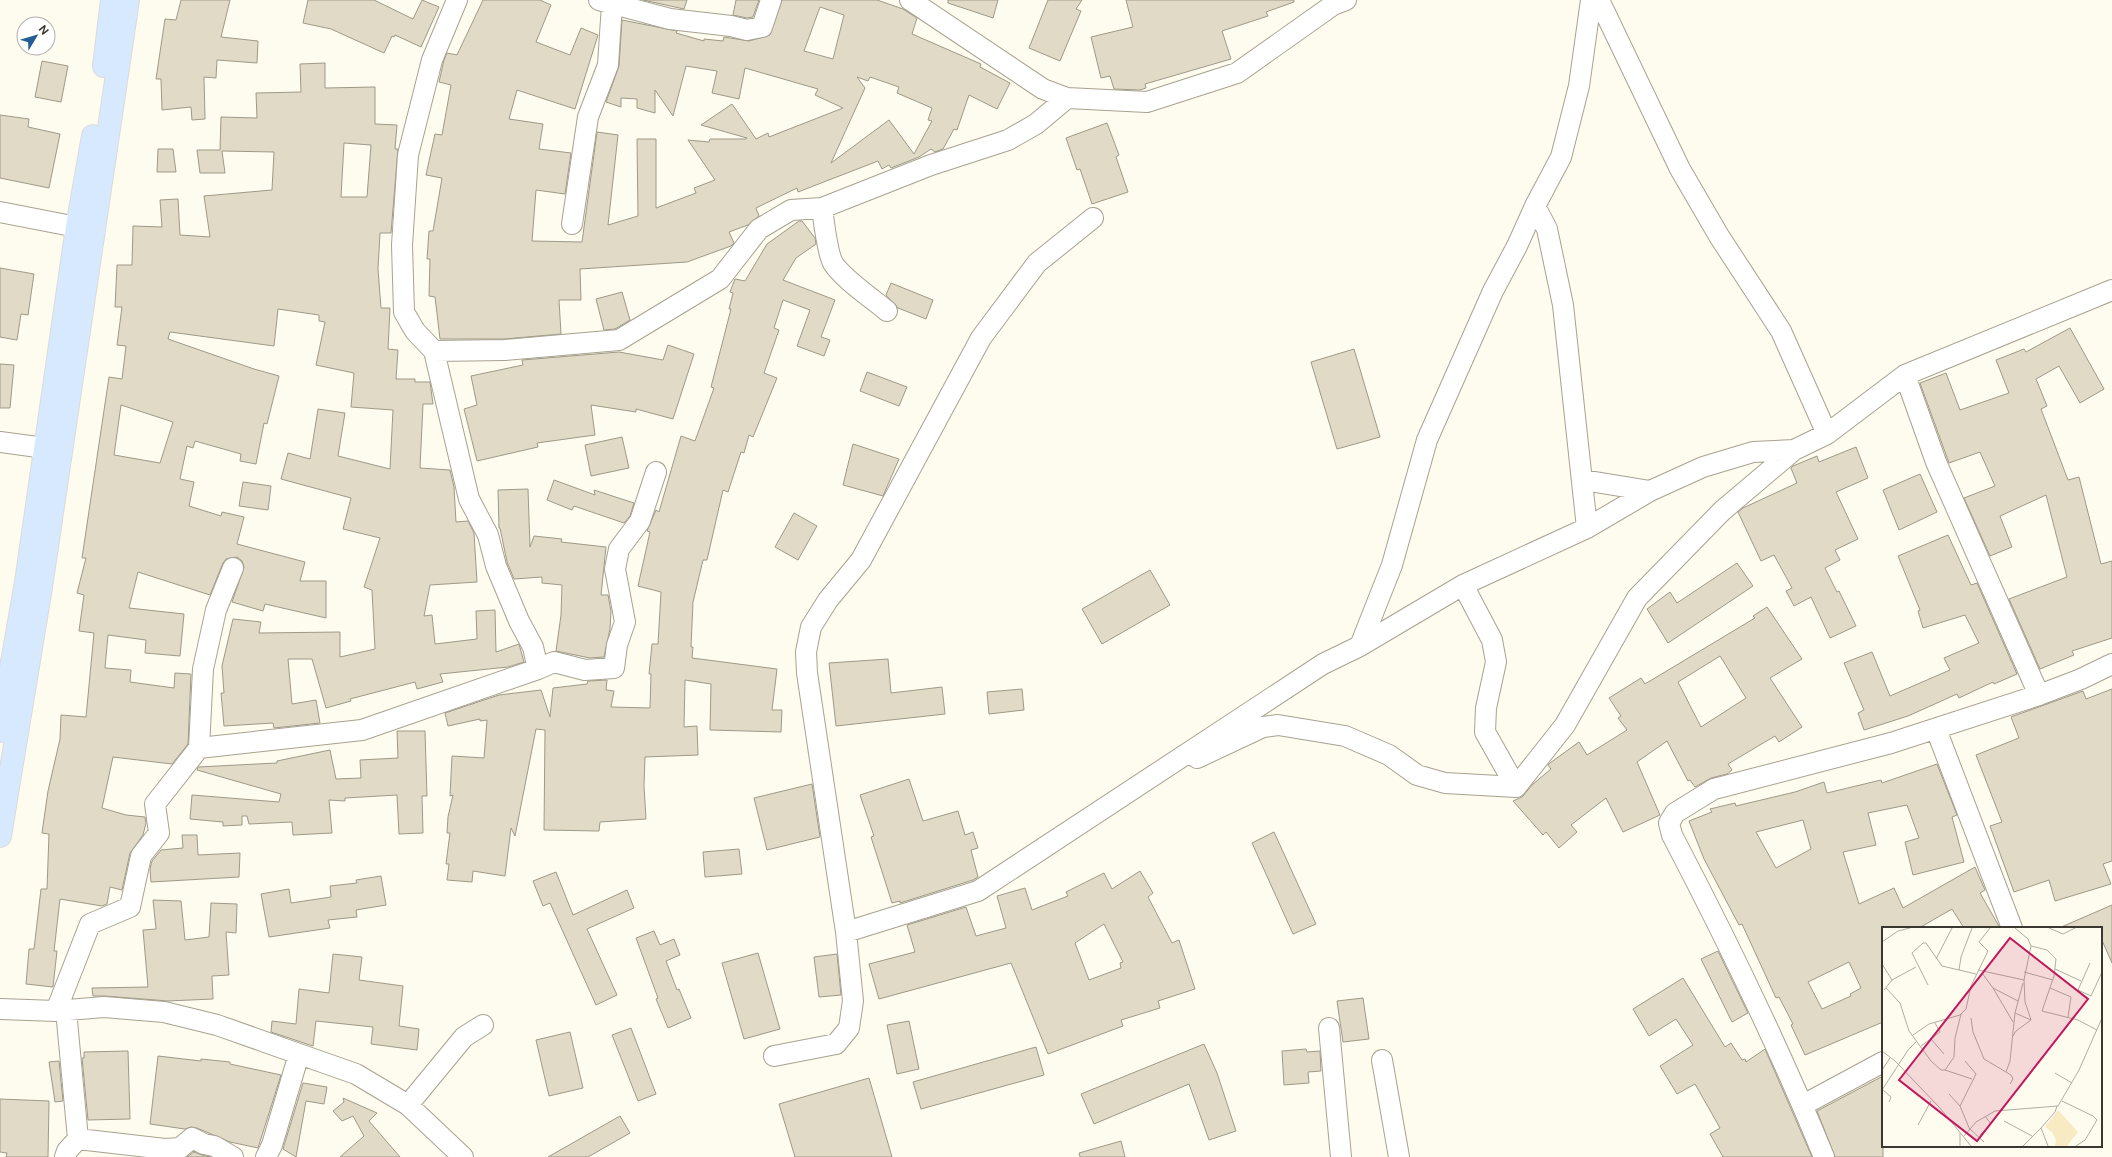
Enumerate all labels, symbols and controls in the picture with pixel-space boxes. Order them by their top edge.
north arrow [16,16,56,56]
text: N [37,23,51,37]
inset map [1882,927,2102,1147]

